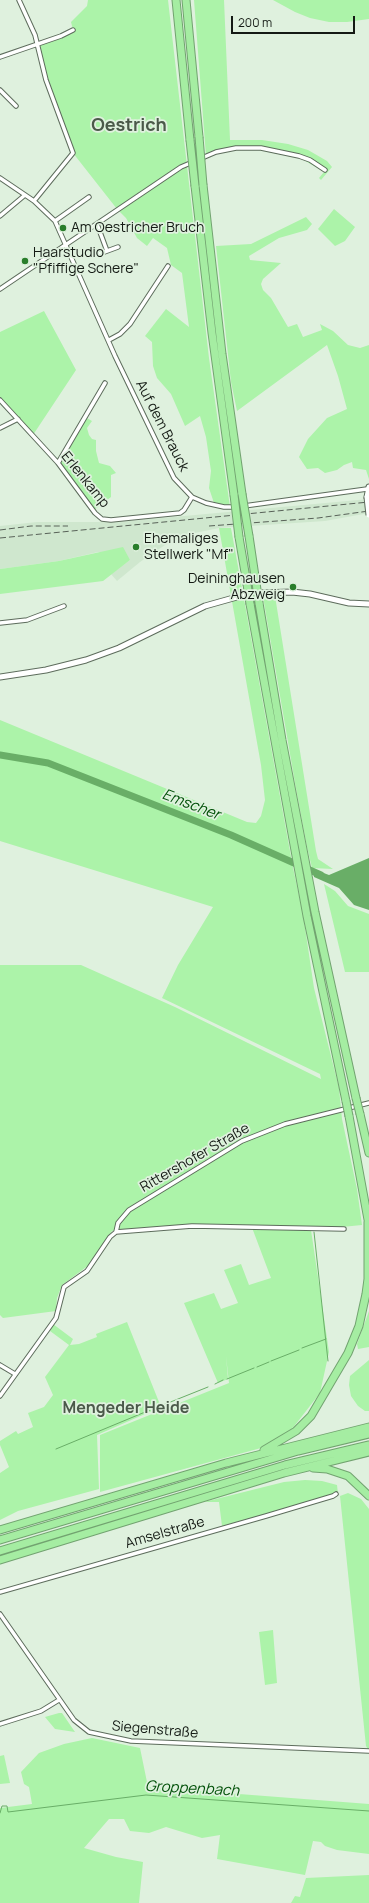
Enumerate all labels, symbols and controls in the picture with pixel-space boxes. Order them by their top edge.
scale bar [233,8,357,34]
text: 200 m [238,14,272,31]
district label: Oestrich [91,115,167,137]
place label: Am Oestricher Bruch [71,220,204,236]
marker: Am Oestricher Bruch [58,223,68,233]
place label: Haarstudio "Pfiffige Schere" [33,245,139,278]
marker: Haarstudio "Pfiffige Schere" [20,256,30,266]
street label: Auf dem Brauck [132,378,192,474]
street label: Erlenkamp [57,448,113,512]
place label: Ehemaliges Stellwerk "Mf" [144,531,234,564]
marker: Ehemaliges Stellwerk "Mf" [131,542,141,552]
place label: Deininghausen Abzweig [188,571,285,604]
marker: Deininghausen Abzweig [288,582,298,592]
water label: Emscher [160,786,222,824]
street label: Rittershofer Straße [137,1120,253,1196]
district label: Mengeder Heide [63,1399,189,1419]
street label: Amselstraße [123,1514,207,1552]
street label: Siegenstraße [111,1718,199,1742]
water label: Groppenbach [144,1778,240,1800]

